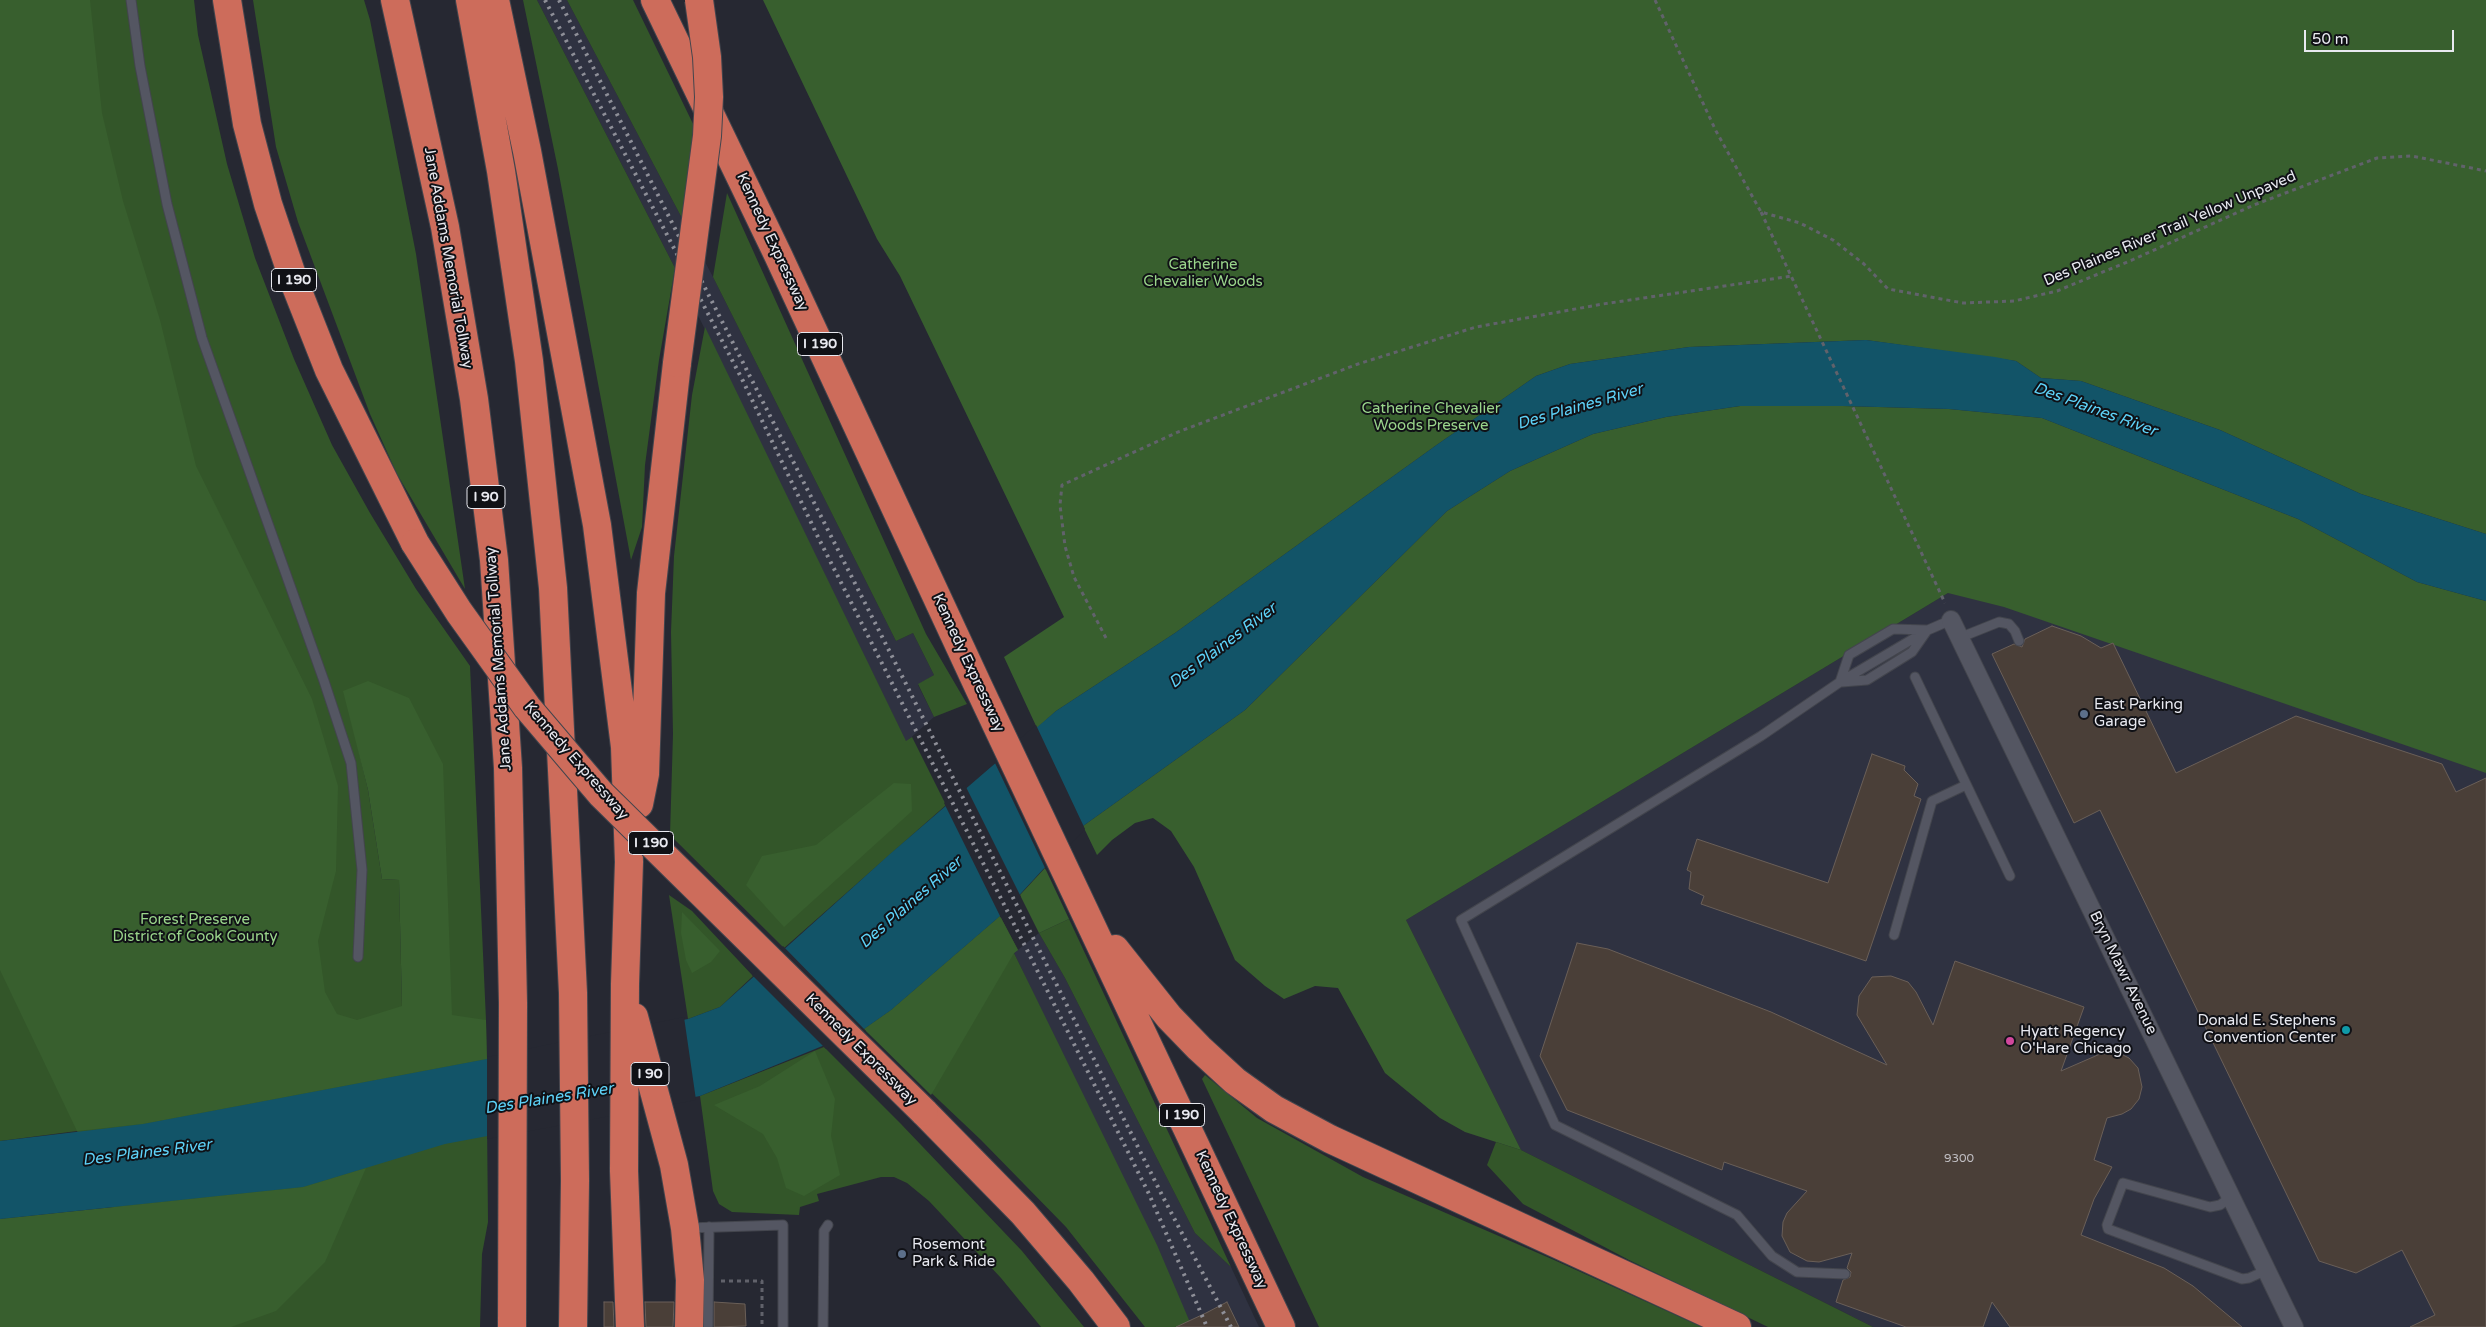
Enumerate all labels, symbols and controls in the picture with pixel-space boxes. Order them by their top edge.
scale bar [2306,20,2456,52]
text: 50 m [2312,30,2349,48]
street label: Jane Addams Memorial Tollway [420,146,476,370]
street label: Des Plaines River Trail Yellow Unpaved [2041,168,2299,290]
street label: Kennedy Expressway [732,170,812,314]
park label: Catherine Chevalier Woods [1143,256,1263,291]
road number: I 190 [272,268,316,292]
road number: I 190 [798,332,842,356]
water label: Des Plaines River [2031,379,2159,441]
water label: Des Plaines River [1515,380,1645,434]
park label: Catherine Chevalier Woods Preserve [1361,400,1501,435]
road number: I 90 [467,486,505,508]
street label: Jane Addams Memorial Tollway [482,546,516,772]
street label: Kennedy Expressway [928,591,1008,735]
water label: Des Plaines River [1165,599,1281,693]
place label: East Parking Garage [2094,696,2183,731]
street label: Kennedy Expressway [520,698,632,824]
marker: East Parking Garage [2078,708,2090,720]
road number: I 190 [628,831,674,854]
water label: Des Plaines River [856,853,966,953]
street label: Bryn Mawr Avenue [2085,908,2161,1038]
park label: Forest Preserve District of Cook County [112,911,278,946]
street label: Kennedy Expressway [801,990,921,1110]
place label: Donald E. Stephens Convention Center [2197,1012,2336,1047]
place label: Hyatt Regency O'Hare Chicago [2020,1023,2131,1058]
marker: Donald E. Stephens Convention Center [2340,1024,2352,1036]
marker: Hyatt Regency O'Hare Chicago [2004,1035,2016,1047]
road number: I 90 [631,1062,669,1086]
water label: Des Plaines River [483,1079,615,1119]
road number: I 190 [1160,1104,1204,1126]
water label: Des Plaines River [81,1136,213,1170]
street label: Kennedy Expressway [1191,1148,1271,1292]
house number: 9300 [1944,1152,1974,1166]
place label: Rosemont Park & Ride [912,1236,995,1271]
marker: Rosemont Park & Ride [896,1248,908,1260]

